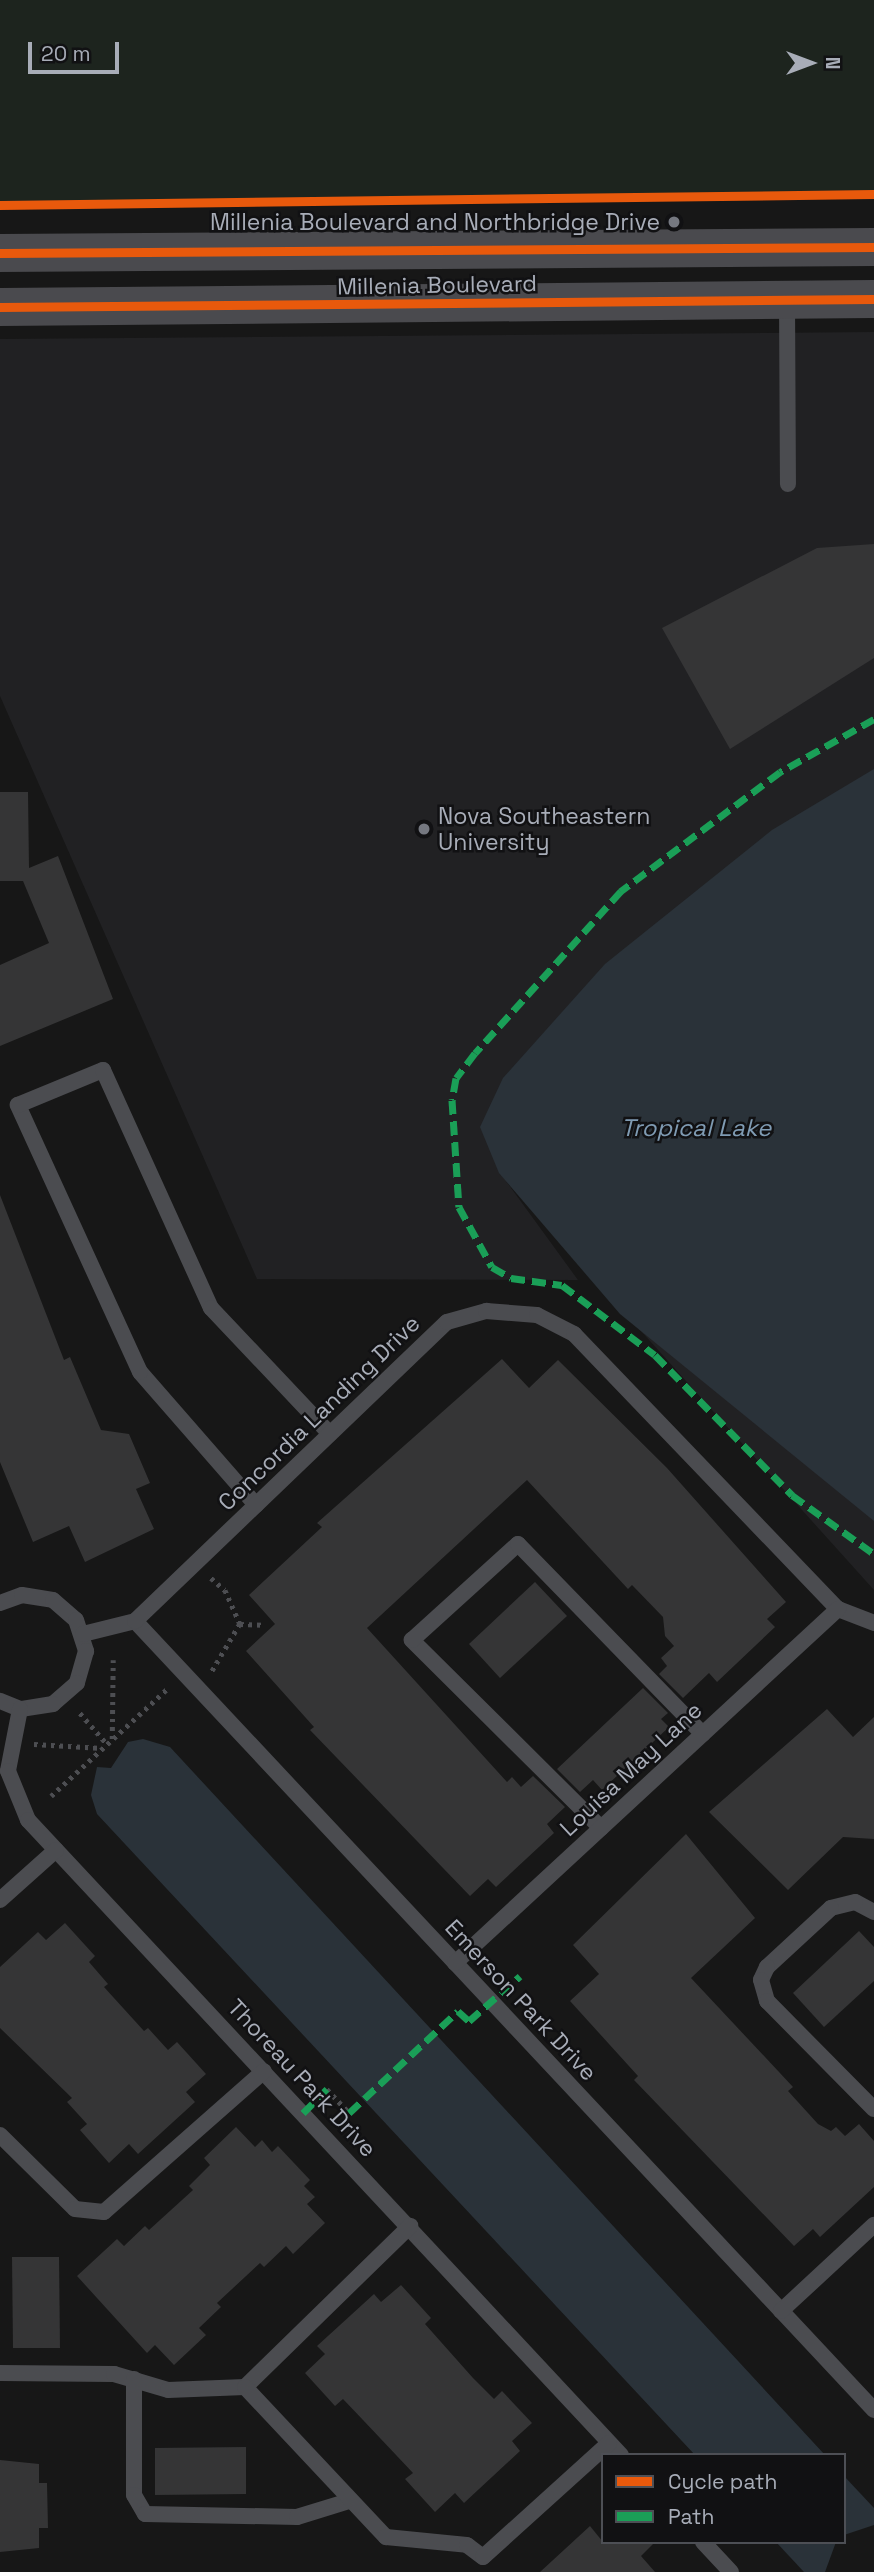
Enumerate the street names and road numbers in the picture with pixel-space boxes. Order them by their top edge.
street label: Millenia Boulevard [337,269,537,301]
street label: Concordia Landing Drive [213,1310,425,1516]
street label: Louisa May Lane [554,1696,708,1842]
street label: Emerson Park Drive [439,1914,603,2086]
street label: Thoreau Park Drive [222,1993,382,2163]

